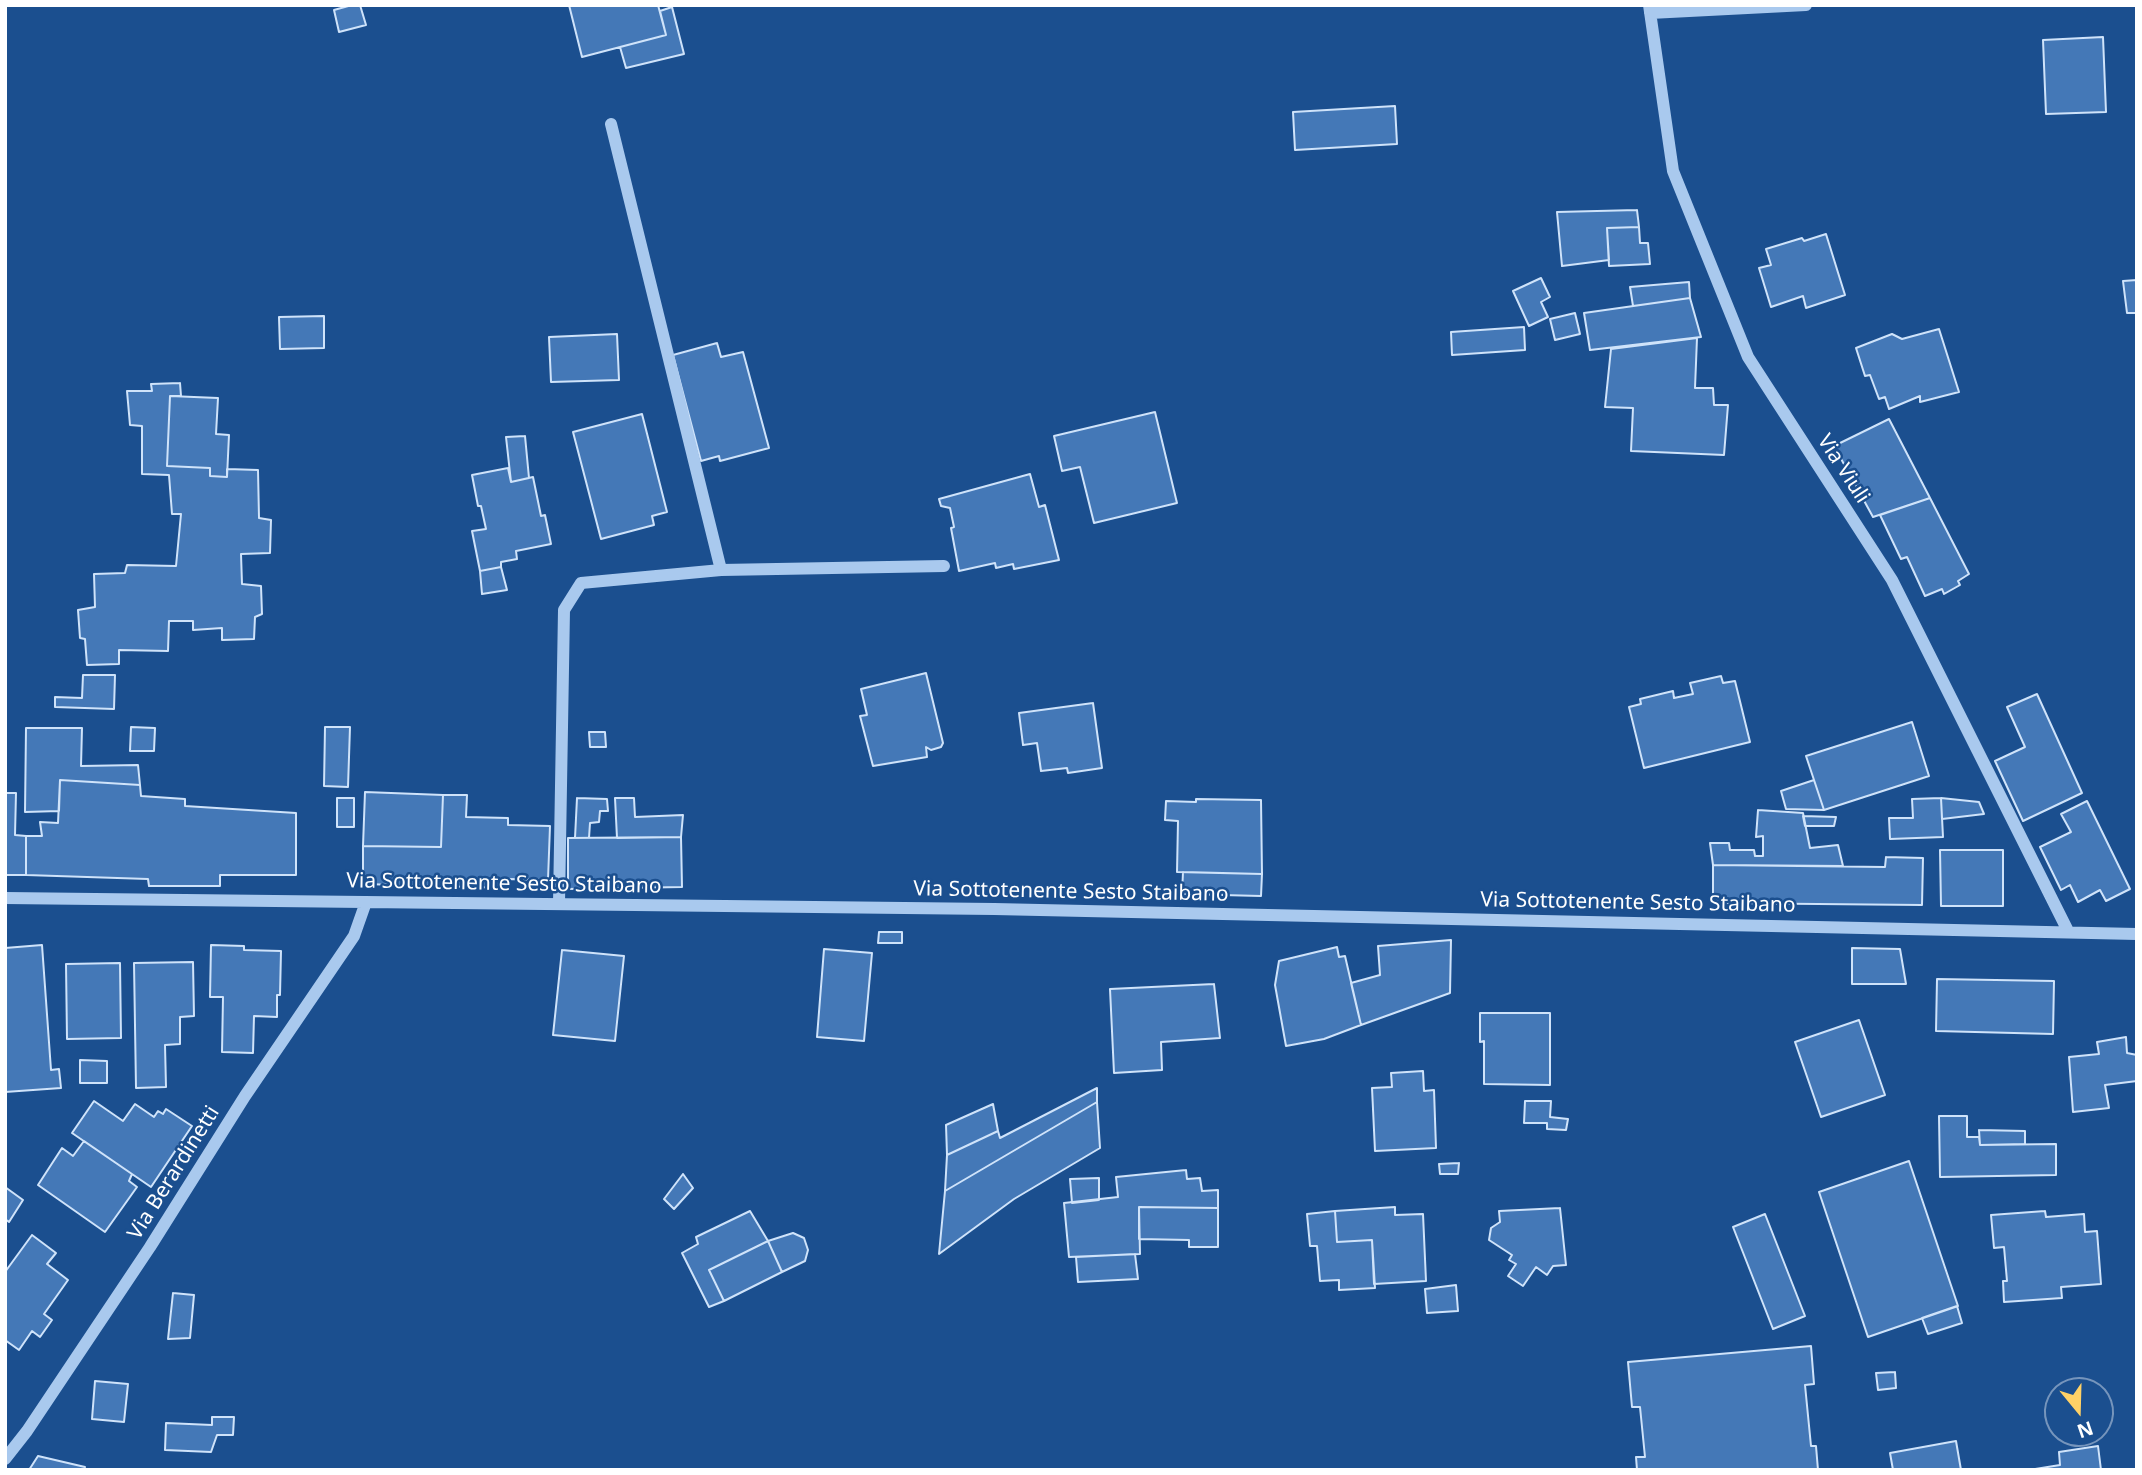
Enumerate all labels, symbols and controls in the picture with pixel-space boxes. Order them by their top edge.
street label: Via Viuli [1811,430,1875,508]
street label: Via Sottotenente Sesto Staibano [346,869,662,899]
street label: Via Sottotenente Sesto Staibano [913,877,1229,907]
street label: Via Sottotenente Sesto Staibano [1480,888,1796,918]
street label: Via Berardinetti [123,1102,225,1244]
north arrow [2044,1377,2114,1447]
text: N [2074,1415,2097,1445]

